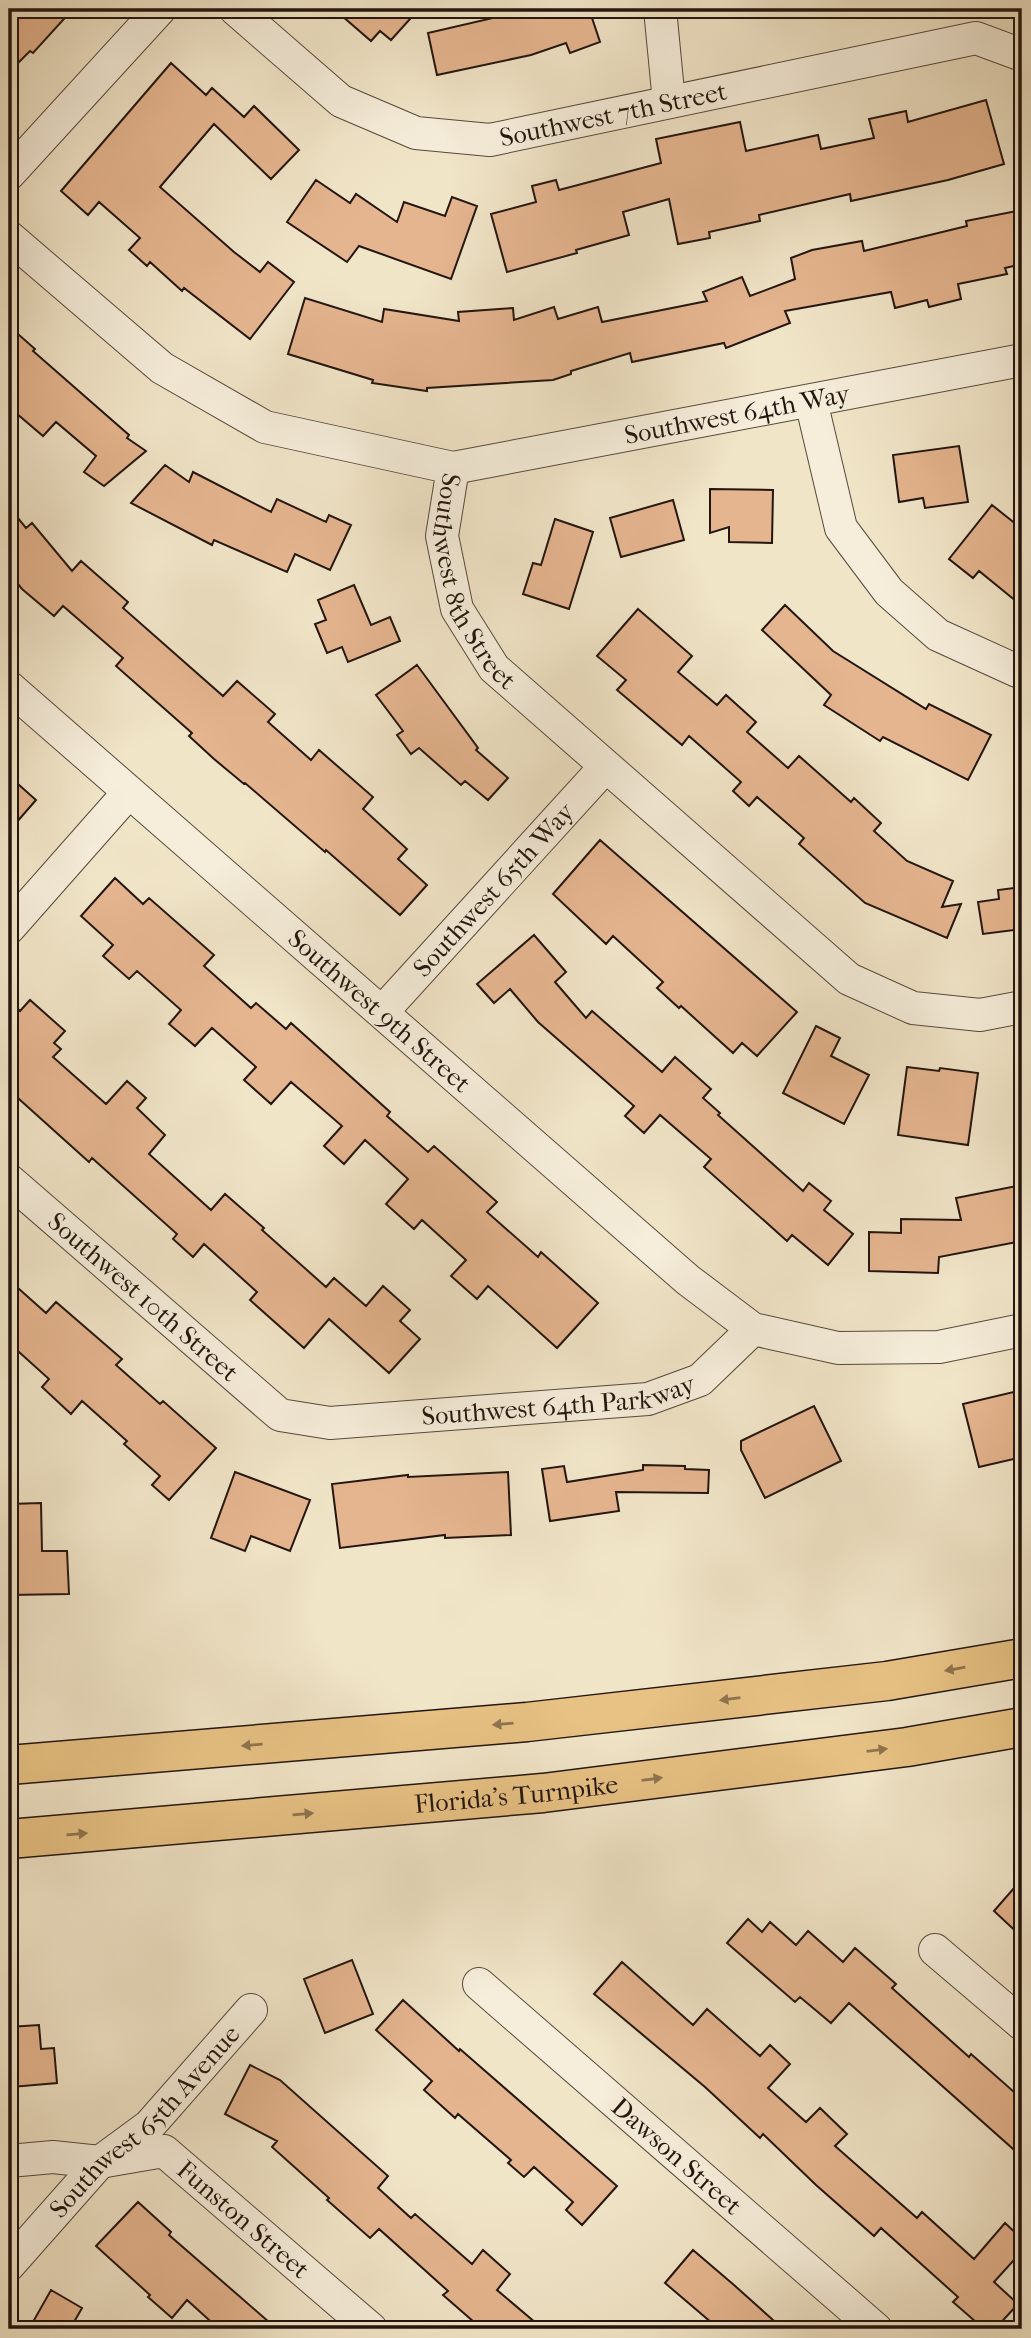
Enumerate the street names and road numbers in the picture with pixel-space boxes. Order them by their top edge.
street label: Southwest 7th Street [497,76,730,154]
street label: Southwest 64th Way [622,378,853,451]
street label: Southwest 8th Street [426,471,523,697]
street label: Southwest 65th Way [407,796,582,984]
street label: Southwest 9th Street [282,923,477,1100]
street label: Southwest 10th Street [42,1206,245,1389]
street label: Southwest 64th Parkway [420,1368,700,1432]
street label: Florida's Turnpike [413,1769,620,1820]
street label: Southwest 65th Avenue [43,2019,247,2224]
street label: Dawson Street [605,2091,749,2222]
street label: Funston Street [170,2154,316,2286]

